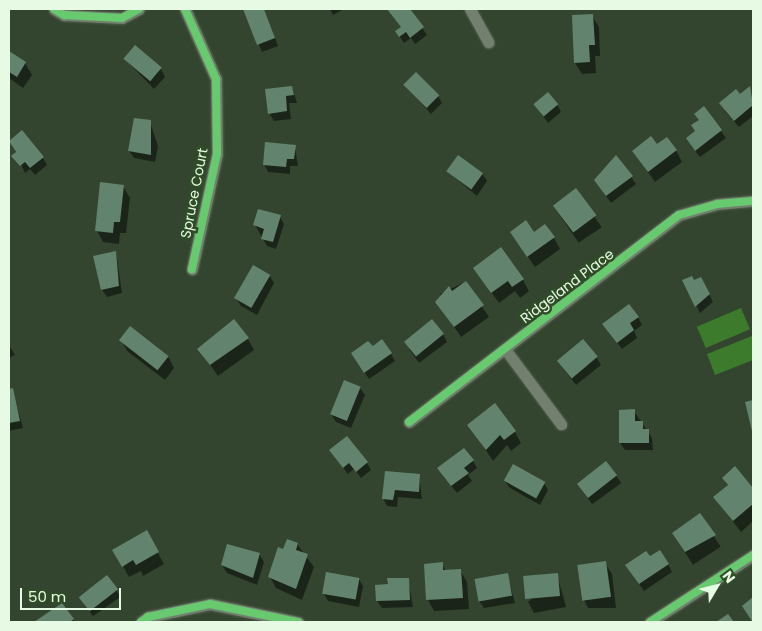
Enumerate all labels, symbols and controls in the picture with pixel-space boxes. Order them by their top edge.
street label: Spruce Court [177,146,211,240]
street label: Ridgeland Place [517,245,617,327]
north arrow [692,561,742,611]
text: N [718,567,740,587]
scale bar [22,578,124,610]
text: 50 m [28,586,66,607]

